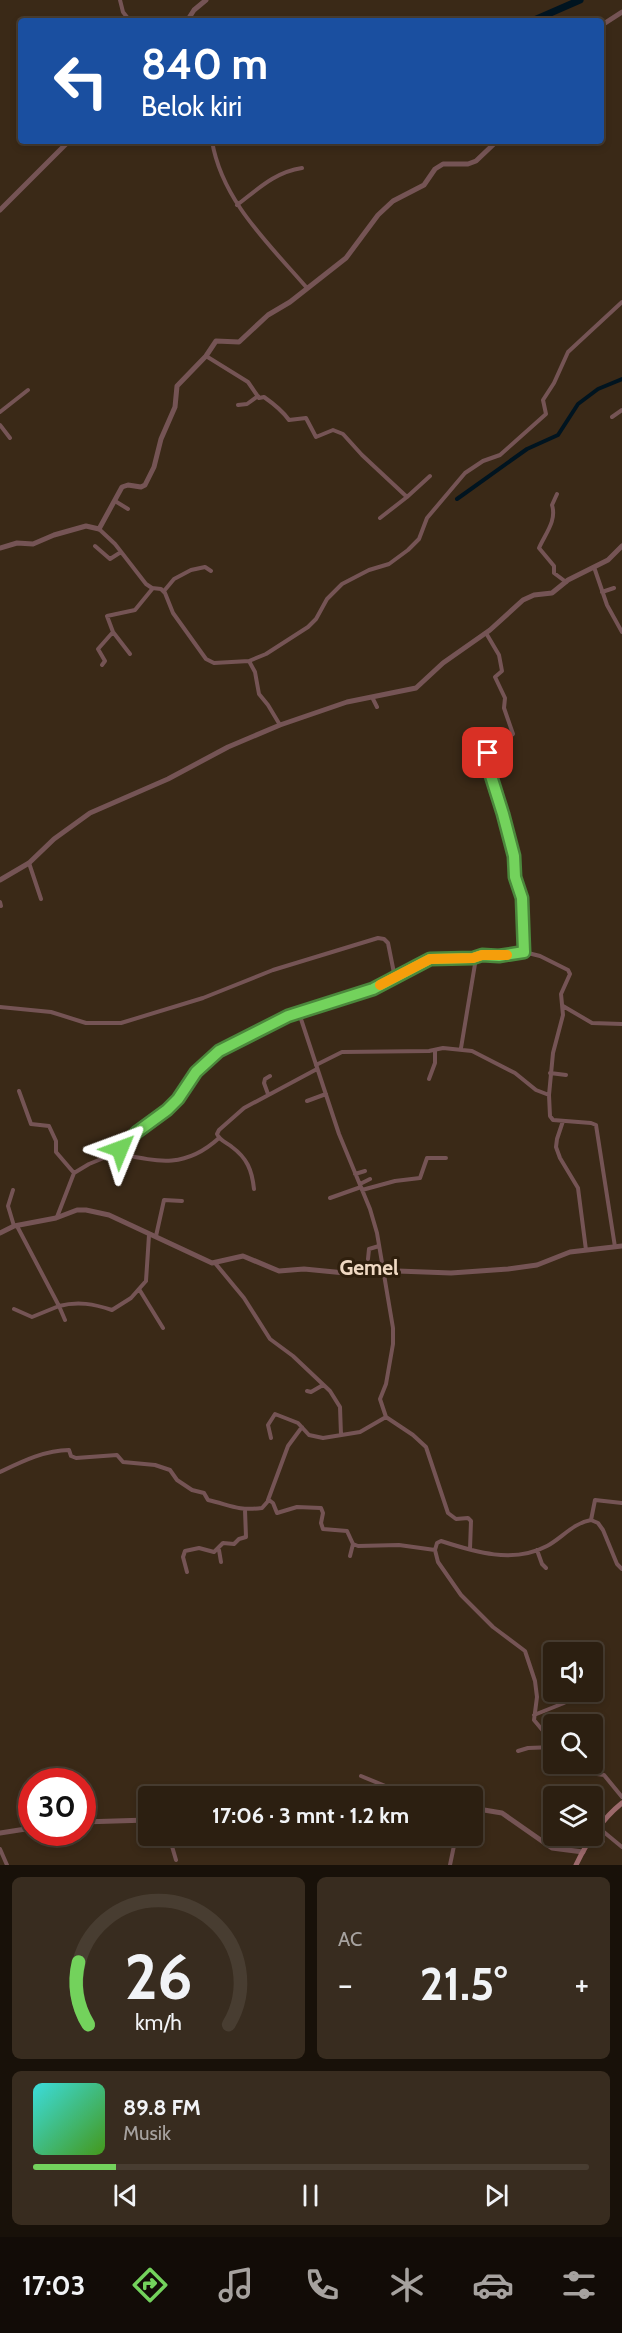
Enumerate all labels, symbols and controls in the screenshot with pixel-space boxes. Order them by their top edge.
text: 840 m [141,38,268,90]
icon: left [42,42,120,120]
text: Belok kiri [141,90,242,123]
pin [462,727,513,778]
icon: arrive [471,736,504,769]
position arrow [88,1117,152,1181]
district label: Gemel [339,1255,399,1280]
map controls [543,1642,603,1846]
button: sound [543,1642,603,1702]
button: search [543,1714,603,1774]
speed limit sign: 30 [18,1768,96,1846]
button: layers [543,1786,603,1846]
text: 17:06 · 3 mnt · 1.2 km [212,1802,409,1829]
text: AC [338,1927,362,1951]
text: 26 [124,1939,193,2015]
text: 21.5° [420,1957,507,2011]
text: − [338,1964,353,2004]
text: + [574,1964,589,2004]
text: km/h [135,2009,182,2035]
text: 89.8 FM [123,2094,201,2121]
text: Musik [123,2121,171,2145]
icon: previous [109,2179,142,2212]
icon: pause [294,2179,327,2212]
icon: next [480,2179,513,2212]
icon: directions [129,2264,171,2306]
icon: music [215,2264,257,2306]
icon: phone [301,2264,343,2306]
icon: climate [386,2264,428,2306]
icon: car [472,2264,514,2306]
icon: filters [558,2264,600,2306]
text: 17:03 [22,2269,85,2302]

